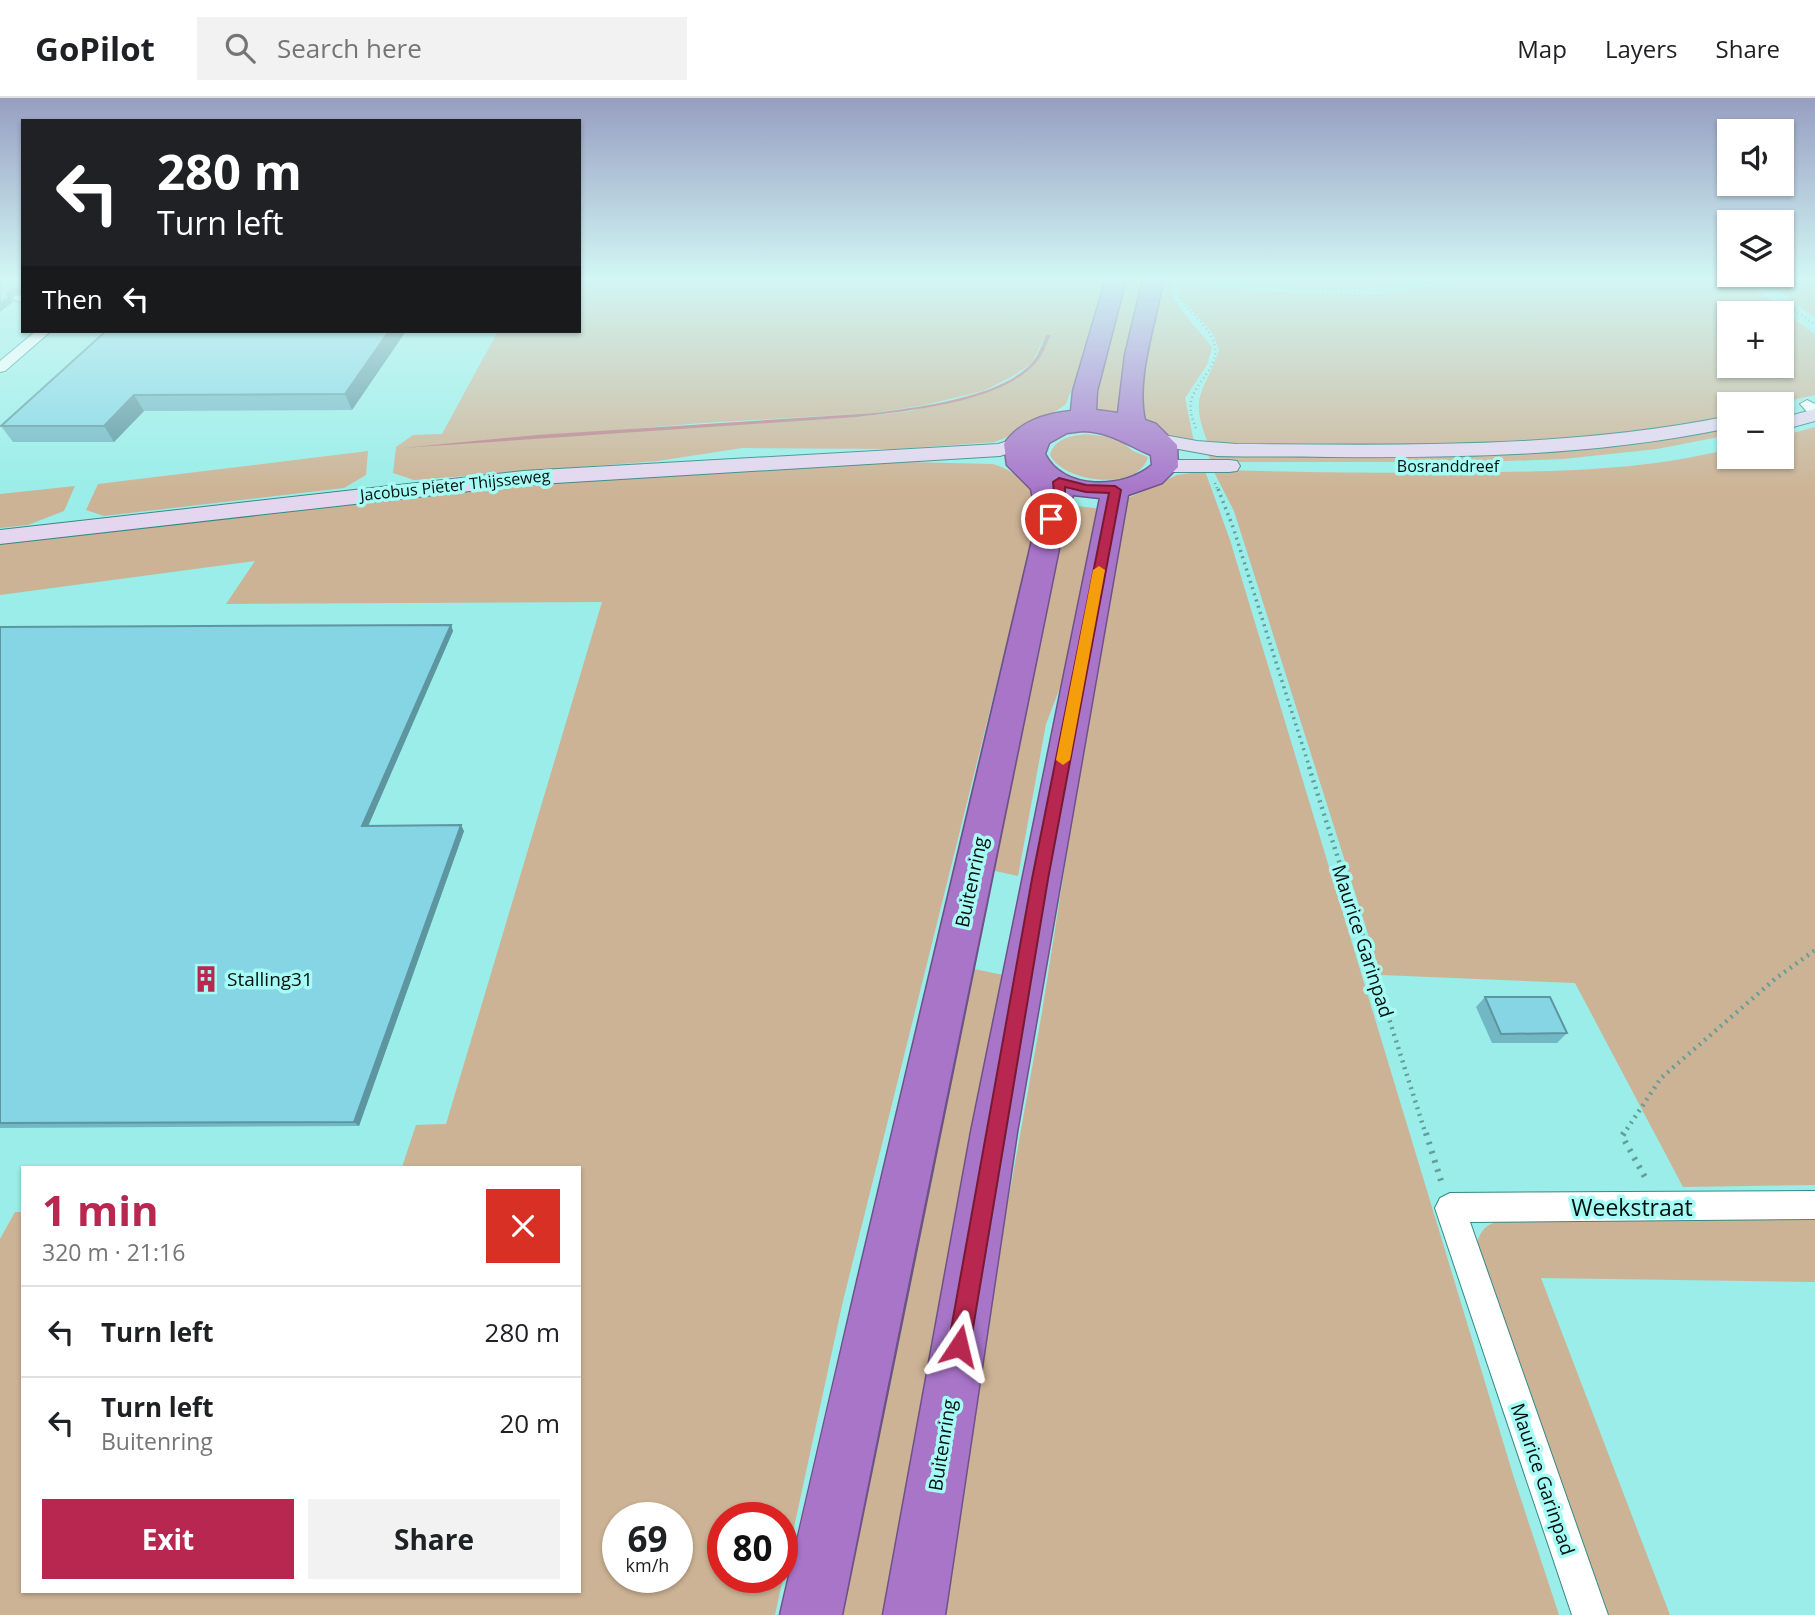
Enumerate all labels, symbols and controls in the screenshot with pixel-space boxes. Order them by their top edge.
search box [197,17,687,80]
text: GoPilot [35,26,155,71]
icon: search [221,29,259,67]
text: Search here [277,30,422,66]
text: Map [1517,32,1567,65]
text: Layers [1605,32,1678,65]
text: Share [1716,32,1780,65]
map controls [1717,119,1794,469]
button: sound [1717,119,1794,196]
text: 280 m [157,138,302,204]
icon: left [42,147,133,238]
text: Turn left [157,201,283,244]
button: layers [1717,210,1794,287]
icon: left [117,280,155,318]
text: Then [42,281,103,317]
button: + [1717,301,1794,378]
button: − [1717,392,1794,469]
street label: Bosranddreef [1397,455,1501,477]
street label: Jacobus Pieter Thijsseweg [357,464,551,506]
pin [1021,489,1081,549]
icon: arrive [1032,500,1070,538]
street label: Buitenring [949,834,993,930]
street label: Maurice Garinpad [1326,861,1400,1021]
building icon: Stalling31 [191,964,221,994]
place label: Stalling31 [227,966,313,992]
text: 1 min [42,1181,159,1238]
button: close [486,1189,560,1263]
street label: Weekstraat [1571,1191,1693,1223]
text: 320 m · 21:16 [42,1236,185,1268]
position arrow [922,1309,996,1383]
icon: left [42,1313,80,1351]
text: Turn left [101,1314,213,1350]
text: 280 m [485,1314,560,1350]
text: Turn left [101,1389,213,1425]
street label: Buitenring [922,1397,962,1493]
street label: Maurice Garinpad [1505,1400,1581,1558]
icon: left [42,1404,80,1442]
text: 20 m [499,1405,560,1441]
text: Buitenring [101,1425,213,1457]
button: Exit [42,1499,294,1579]
button: Share [308,1499,560,1579]
speed limit sign: 80 [707,1502,798,1593]
text: 69 [627,1515,668,1562]
text: km/h [626,1553,669,1577]

